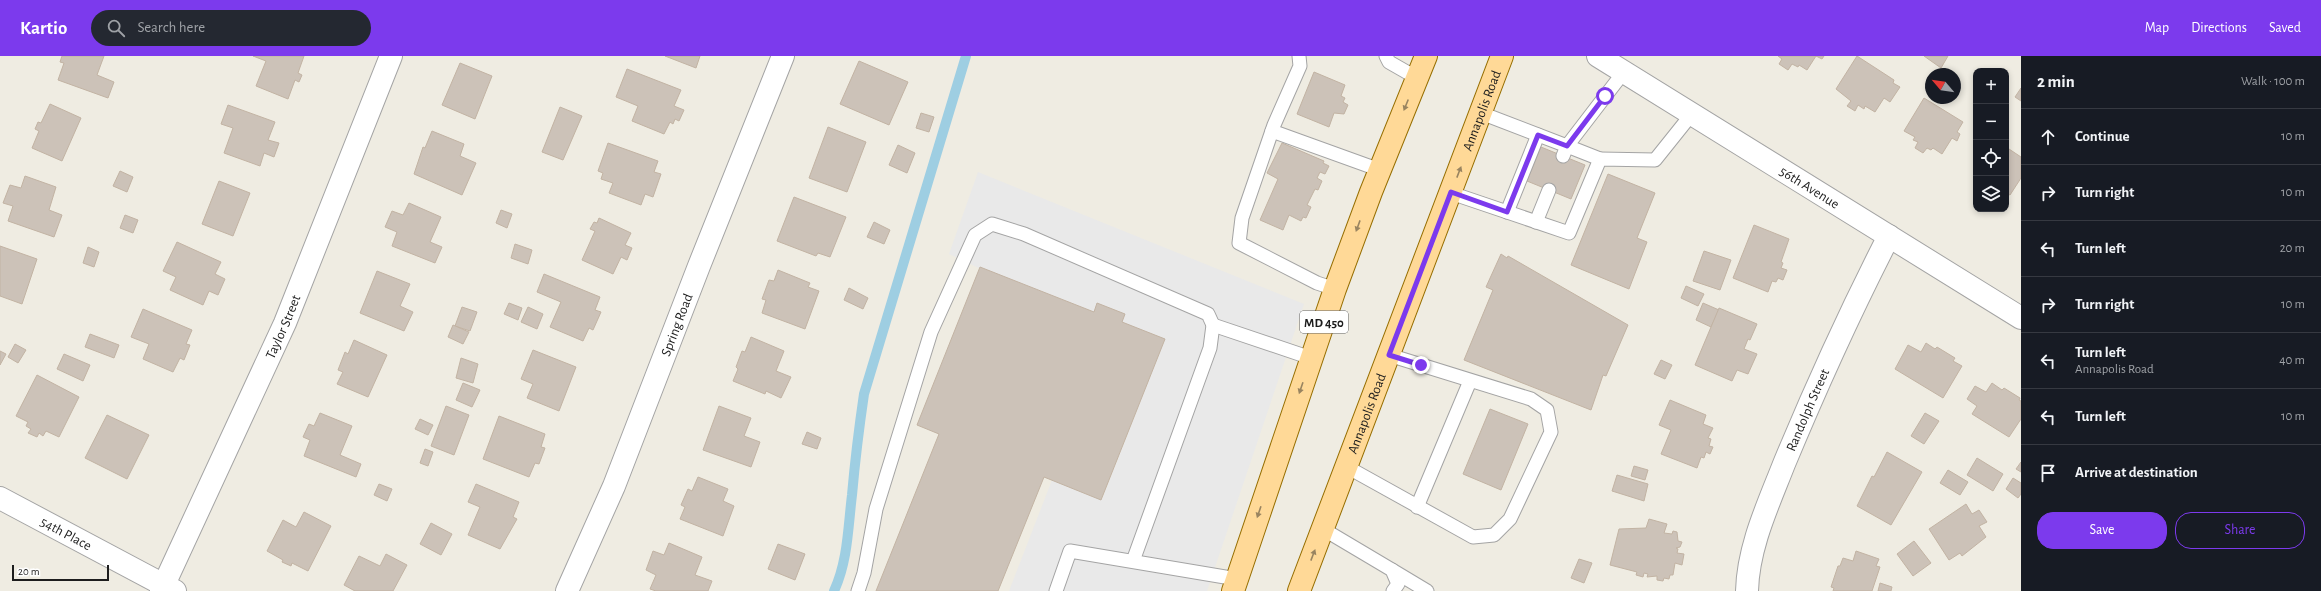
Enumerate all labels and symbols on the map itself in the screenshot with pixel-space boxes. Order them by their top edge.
north arrow [1925,68,1961,104]
street label: Annapolis Road [1461,69,1504,153]
route start [1596,87,1614,105]
one-way arrow [1403,100,1409,112]
street label: 56th Avenue [1777,164,1841,212]
one-way arrow [1456,165,1462,177]
one-way arrow [1355,221,1361,233]
street label: Spring Road [659,292,696,358]
street label: Taylor Street [263,293,304,361]
road number: MD 450 [1300,311,1348,333]
route end [1412,356,1430,374]
street label: Randolph Street [1784,366,1832,454]
street label: Annapolis Road [1346,371,1389,456]
one-way arrow [1298,383,1304,395]
one-way arrow [1256,506,1262,518]
street label: 54th Place [38,515,94,553]
one-way arrow [1310,548,1316,560]
scale bar [12,563,109,582]

